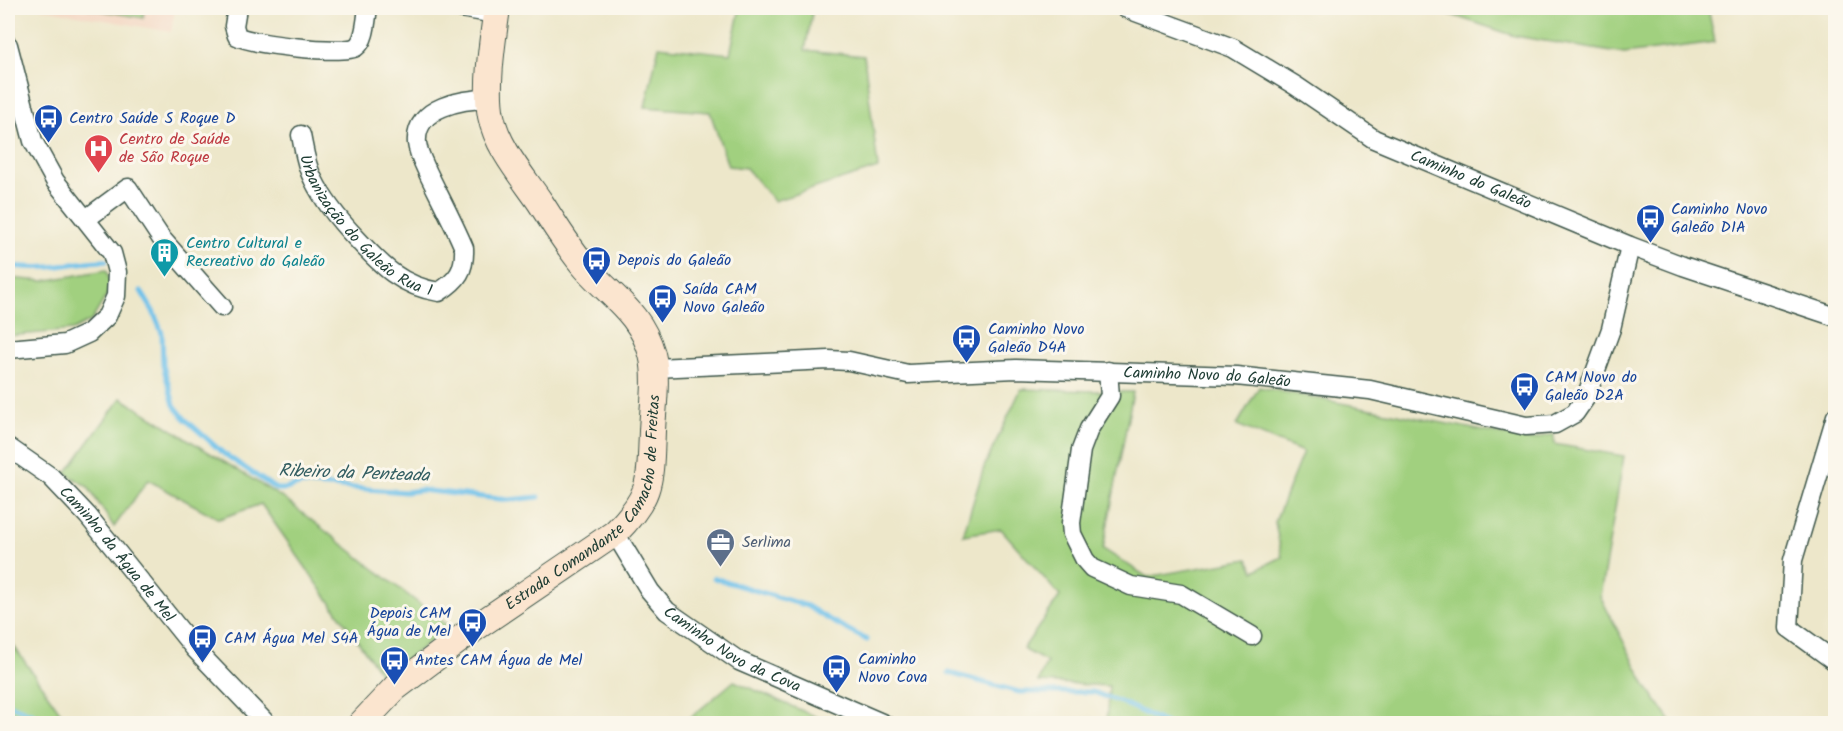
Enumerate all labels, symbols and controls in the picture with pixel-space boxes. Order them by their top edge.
bus stop icon: Centro Saúde S Roque D [32,102,64,144]
place label: Centro Saúde S Roque D [69,106,235,131]
place label: Centro de Saúde de São Roque [119,127,230,170]
hospital icon: Centro de Saúde de São Roque [82,132,114,174]
street label: Caminho do Galeão [1406,143,1535,216]
street label: Urbanização do Galeão Rua 1 [293,152,435,303]
place label: Caminho Novo Galeão D1A [1671,197,1767,240]
bus stop icon: Caminho Novo Galeão D1A [1634,202,1666,244]
place label: Centro Cultural e Recreativo do Galeão [186,231,325,274]
building icon: Centro Cultural e Recreativo do Galeão [149,236,181,278]
bus stop icon: Depois do Galeão [580,244,612,286]
place label: Depois do Galeão [617,248,731,273]
place label: Saída CAM Novo Galeão [683,277,765,320]
bus stop icon: Saída CAM Novo Galeão [646,282,678,324]
place label: Caminho Novo Galeão D4A [988,317,1084,360]
bus stop icon: Caminho Novo Galeão D4A [951,322,983,364]
street label: Caminho Novo do Galeão [1123,360,1292,394]
place label: CAM Novo do Galeão D2A [1545,365,1637,408]
bus stop icon: CAM Novo do Galeão D2A [1508,370,1540,412]
street label: Estrada Comandante Camacho de Freitas [500,394,667,617]
water label: Ribeiro da Penteada [278,457,432,491]
street label: Caminho da Água de Mel [53,480,181,628]
office icon: Serlima [705,526,737,568]
place label: Serlima [742,530,791,555]
street label: Caminho Novo da Cova [658,600,805,699]
place label: Depois CAM Água de Mel [367,601,451,644]
bus stop icon: Depois CAM Água de Mel [456,606,488,648]
bus stop icon: CAM Água Mel S4A [187,622,219,664]
place label: CAM Água Mel S4A [224,626,359,651]
bus stop icon: Antes CAM Água de Mel [378,644,410,686]
place label: Caminho Novo Cova [858,647,928,690]
place label: Antes CAM Água de Mel [415,648,583,673]
bus stop icon: Caminho Novo Cova [821,652,853,694]

